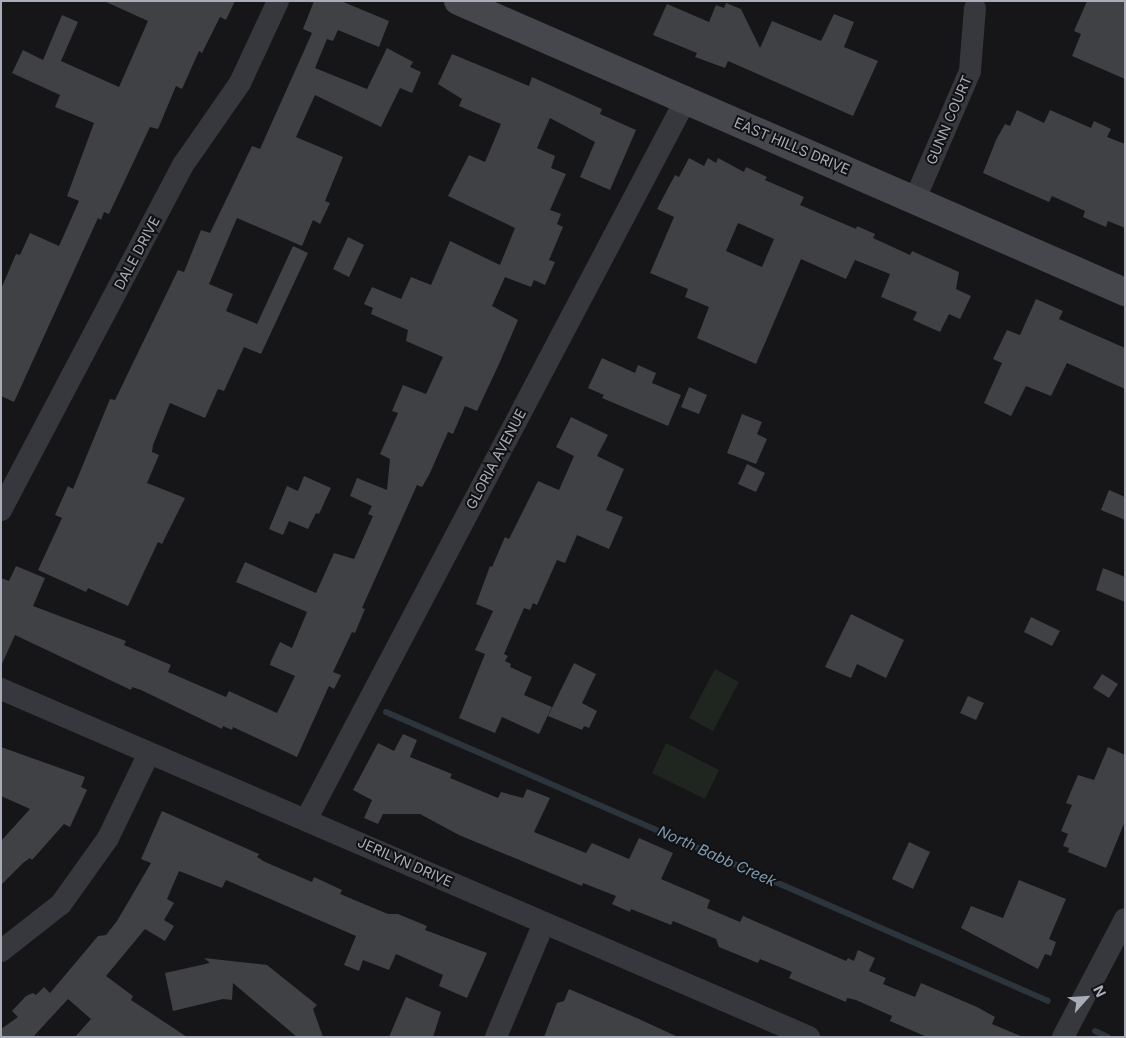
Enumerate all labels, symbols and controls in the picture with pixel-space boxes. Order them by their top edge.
street label: GUNN COURT [923,73,975,167]
street label: EAST HILLS DRIVE [732,114,852,178]
street label: DALE DRIVE [111,214,163,292]
street label: GLORIA AVENUE [462,406,530,512]
water label: North Babb Creek [655,822,779,890]
street label: JERILYN DRIVE [355,834,455,890]
north arrow [1061,973,1111,1023]
text: N [1090,983,1110,1000]

